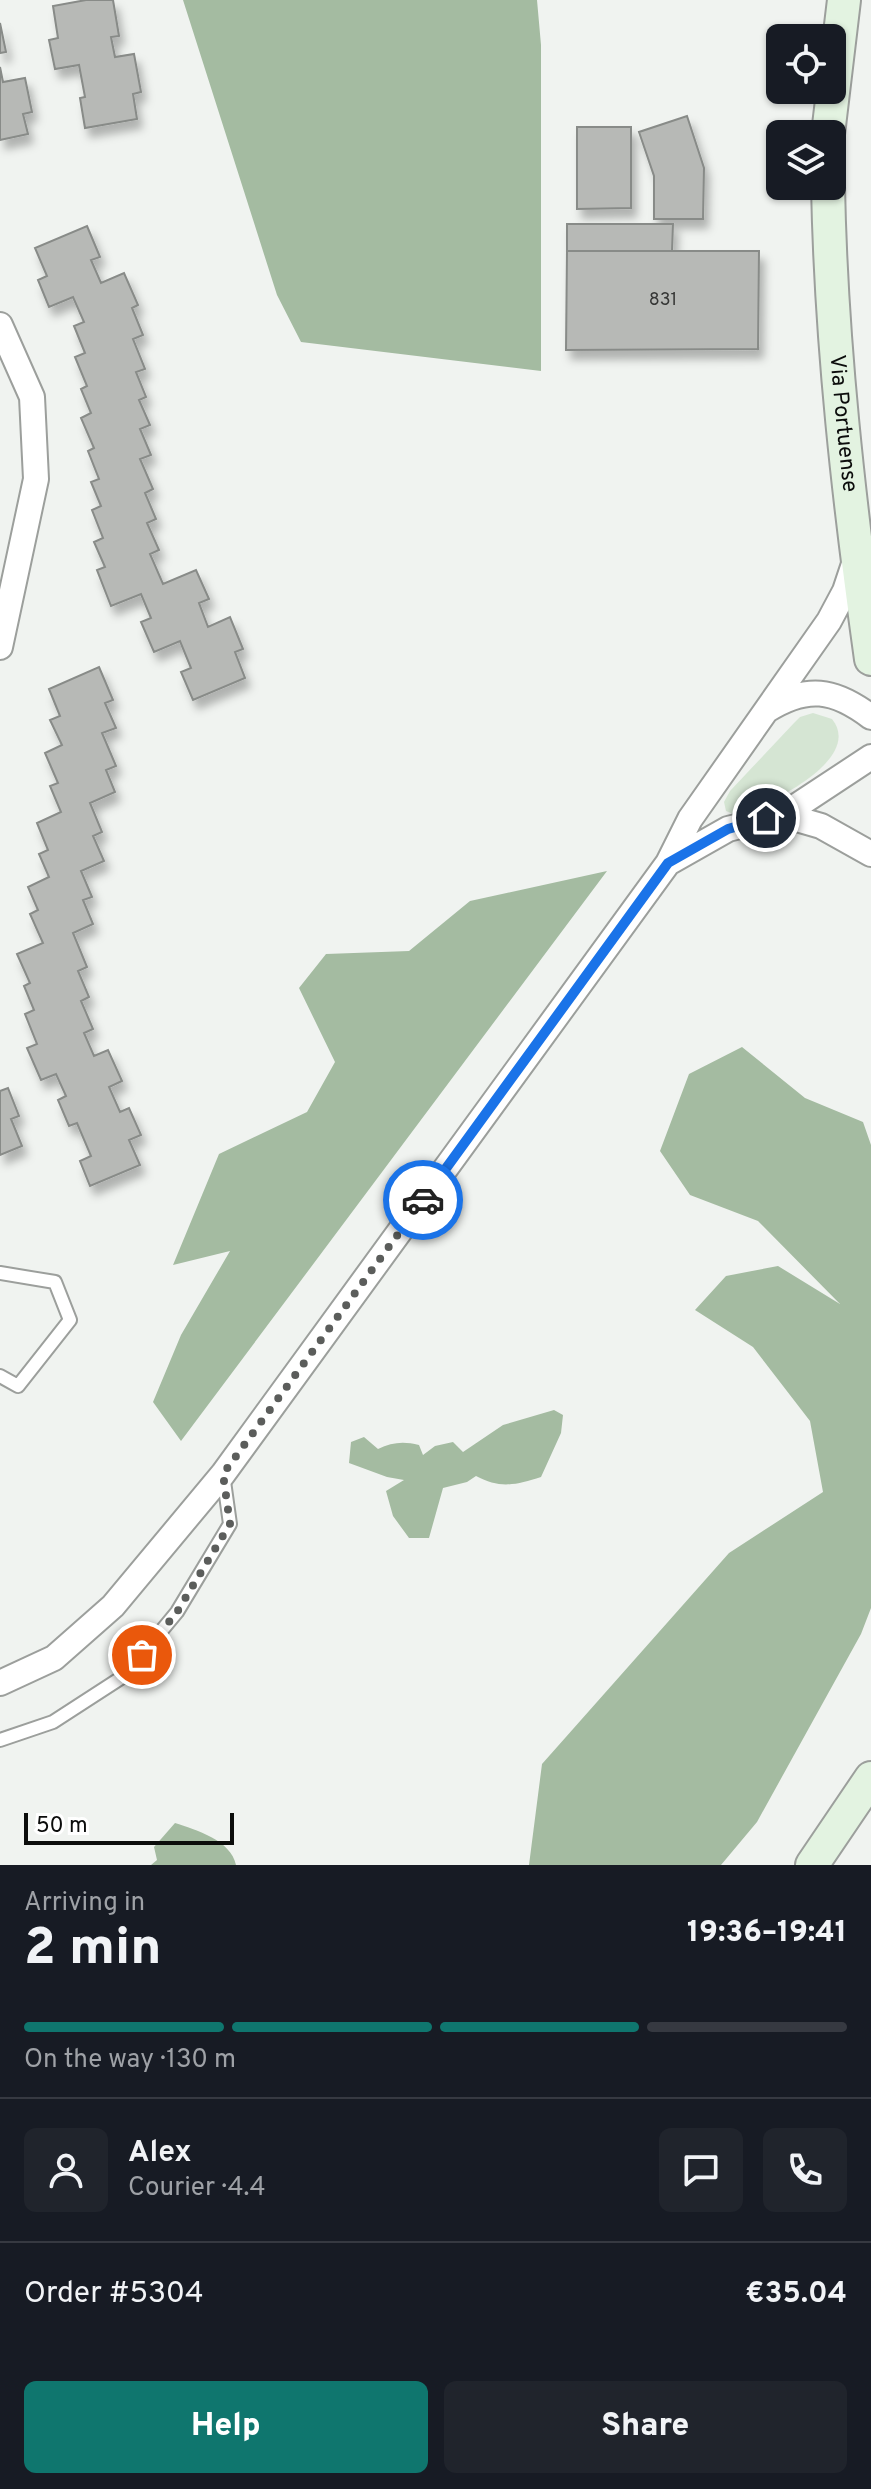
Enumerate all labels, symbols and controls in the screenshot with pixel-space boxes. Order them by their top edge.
map controls [766,24,846,200]
button: locate [766,24,846,104]
button: layers [766,120,846,200]
house number: 831 [649,289,677,312]
street label: Via Portuense [823,354,863,494]
pin [732,784,800,852]
icon: home [744,796,788,840]
courier [383,1160,463,1240]
icon: car [401,1178,445,1222]
pin [108,1621,176,1689]
icon: bag [120,1633,164,1677]
scale bar [24,1809,234,1845]
text: 50 m [36,1813,88,1840]
text: Arriving in [24,1887,145,1920]
text: 19:36–19:41 [687,1915,847,1952]
text: 2 min [24,1917,162,1983]
text: On the way · 130 m [24,2044,236,2077]
button: person [24,2128,108,2212]
button: chat [659,2128,743,2212]
button: phone [763,2128,847,2212]
text: Alex [128,2135,192,2172]
text: Courier · 4.4 [128,2172,266,2205]
text: Order #5304 [24,2276,204,2313]
text: €35.04 [745,2276,847,2313]
button: Help [24,2381,428,2473]
button: Share [444,2381,847,2473]

